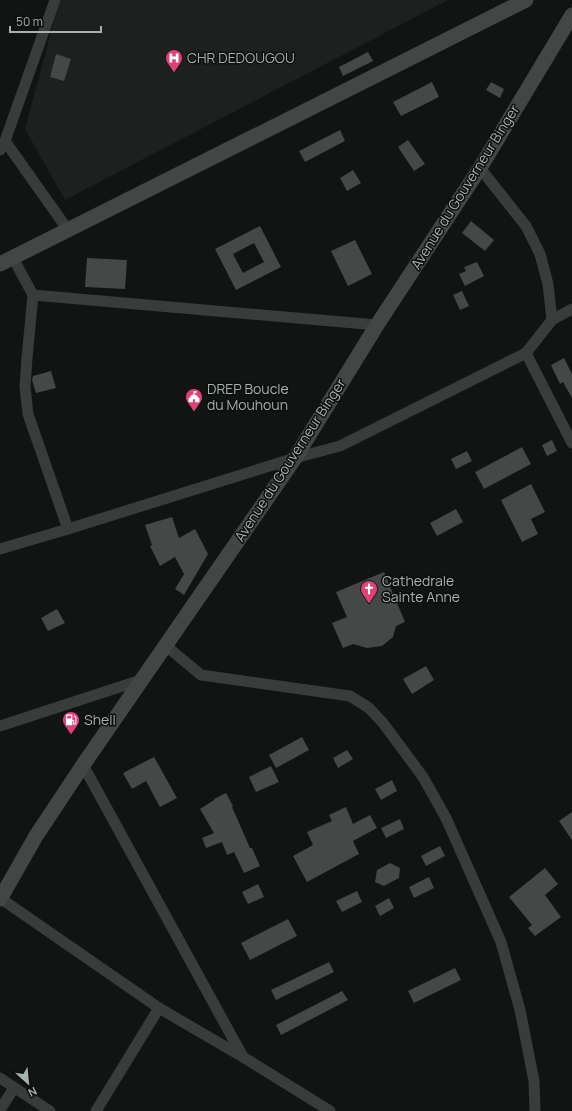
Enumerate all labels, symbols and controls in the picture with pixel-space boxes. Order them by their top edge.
scale bar [10,8,101,34]
text: 50 m [16,13,43,30]
hospital icon: CHR DEDOUGOU [164,48,184,73]
place label: CHR DEDOUGOU [187,48,295,67]
street label: Avenue du Gouverneur Binger [406,101,523,273]
street label: Avenue du Gouverneur Binger [230,374,350,545]
place label: DREP Boucle du Mouhoun [207,379,289,414]
public building icon: DREP Boucle du Mouhoun [184,387,204,412]
place label: Cathedrale Sainte Anne [382,571,460,606]
church icon: Cathedrale Sainte Anne [359,579,379,604]
fuel station icon: Shell [61,710,81,735]
place label: Shell [84,710,116,729]
north arrow [8,1063,48,1103]
text: N [26,1084,40,1101]

